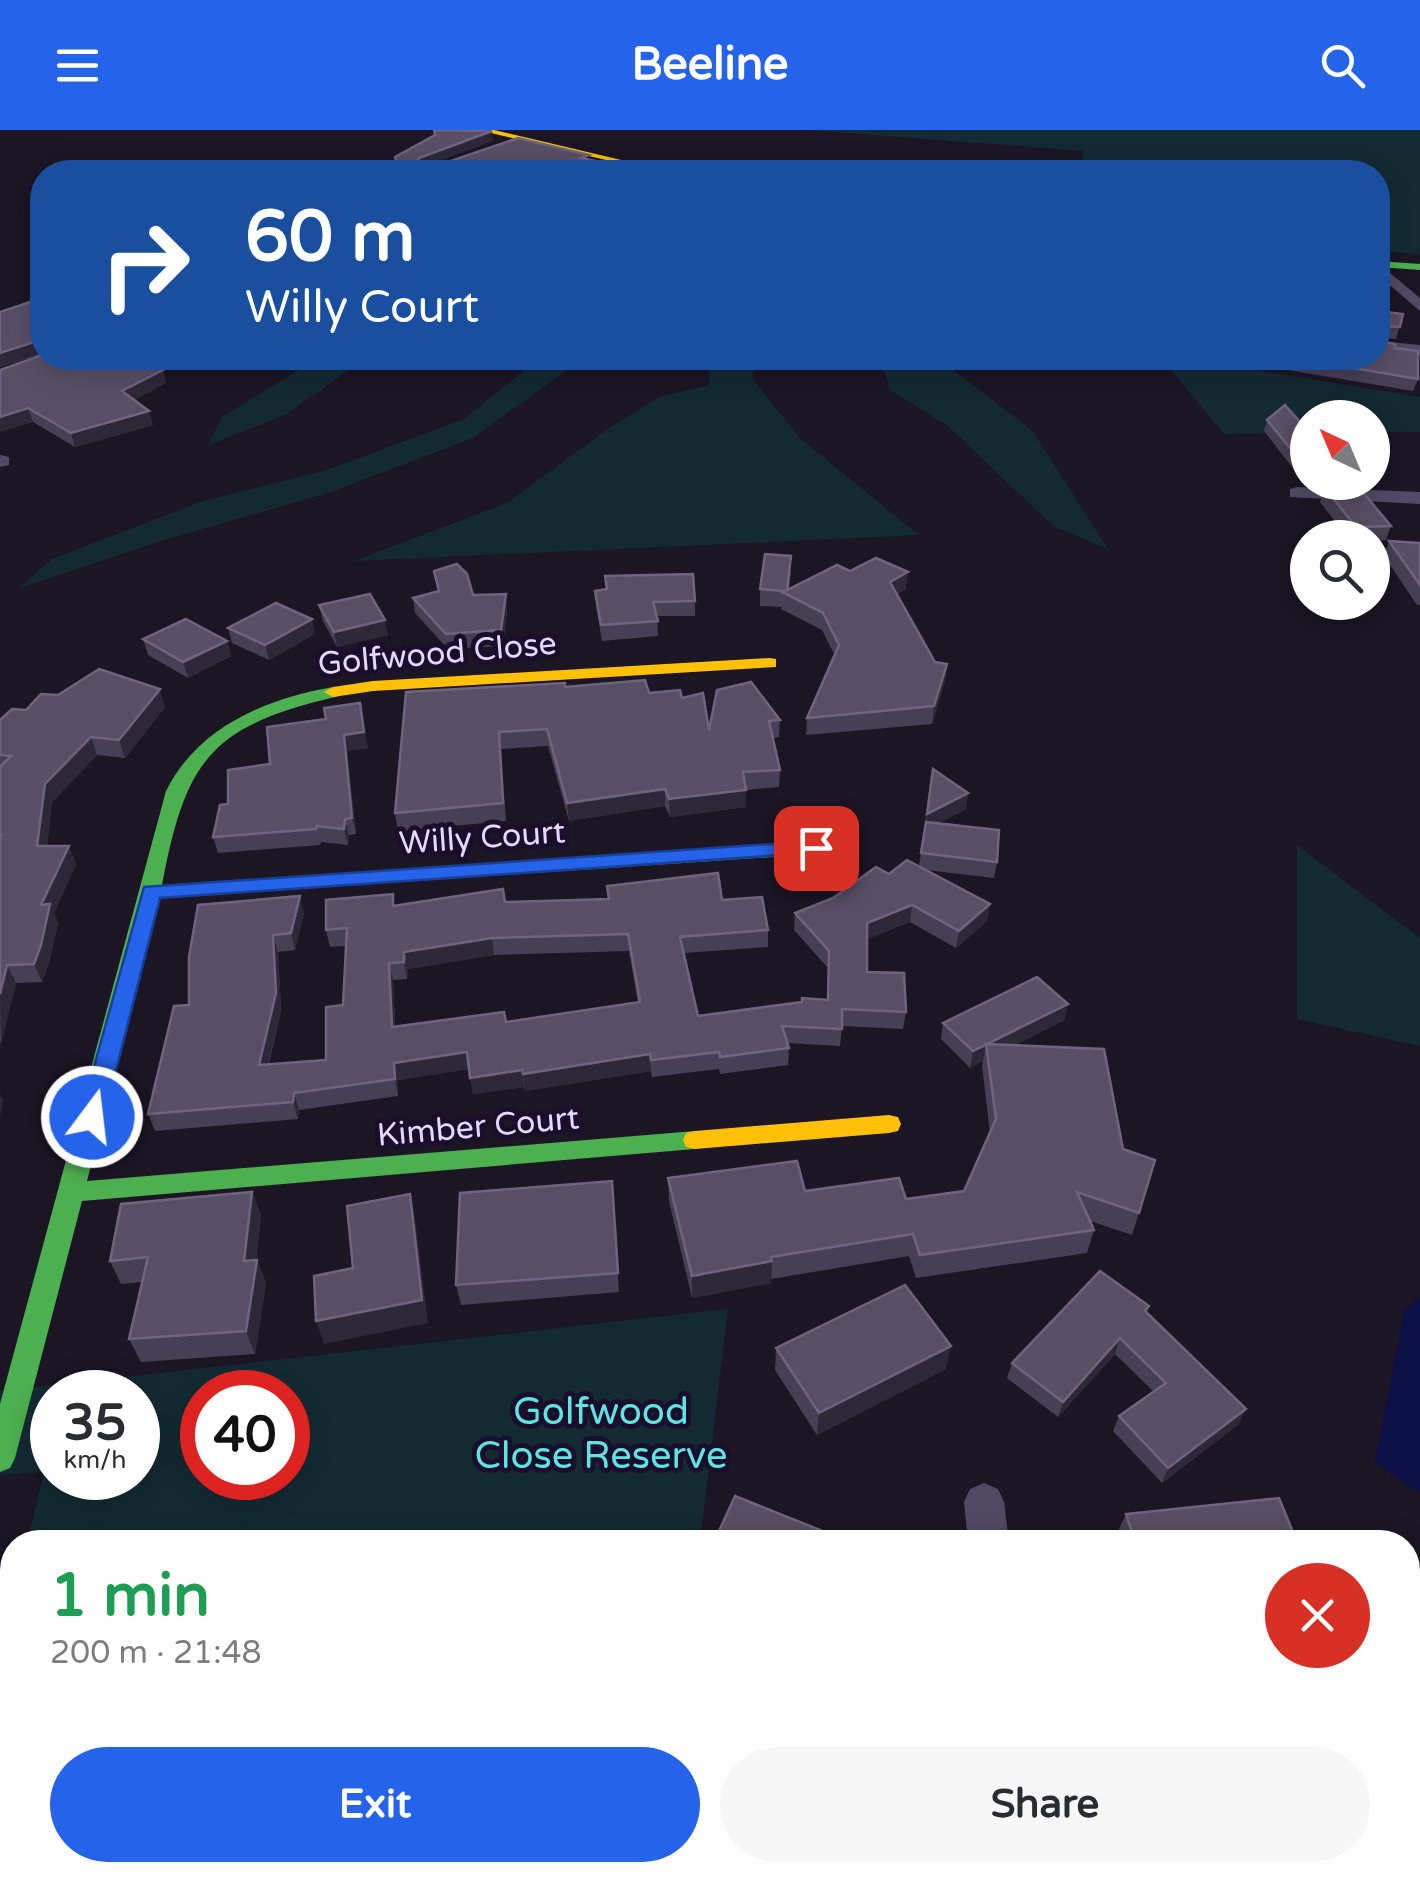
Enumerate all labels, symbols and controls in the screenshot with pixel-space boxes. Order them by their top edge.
icon: menu [50,38,105,93]
text: Beeline [631,38,789,92]
icon: search [1315,38,1370,93]
text: 60 m [245,196,415,280]
icon: right [80,200,210,330]
text: Willy Court [245,281,479,335]
north arrow [1290,400,1390,500]
map controls [1290,400,1390,620]
button: search [1290,520,1390,620]
street label: Golfwood Close [316,625,558,683]
pin [774,806,859,891]
street label: Willy Court [398,813,566,863]
icon: arrive [789,821,844,876]
position arrow [40,1065,144,1169]
street label: Kimber Court [375,1099,581,1155]
speed limit sign: 40 [180,1370,310,1500]
park label: Golfwood Close Reserve [475,1389,727,1479]
text: 35 [64,1393,126,1453]
text: km/h [64,1445,126,1475]
text: 1 min [50,1560,210,1632]
button: close [1265,1563,1370,1668]
text: 200 m · 21:48 [50,1634,262,1672]
button: Exit [50,1747,700,1862]
button: Share [720,1747,1370,1862]

